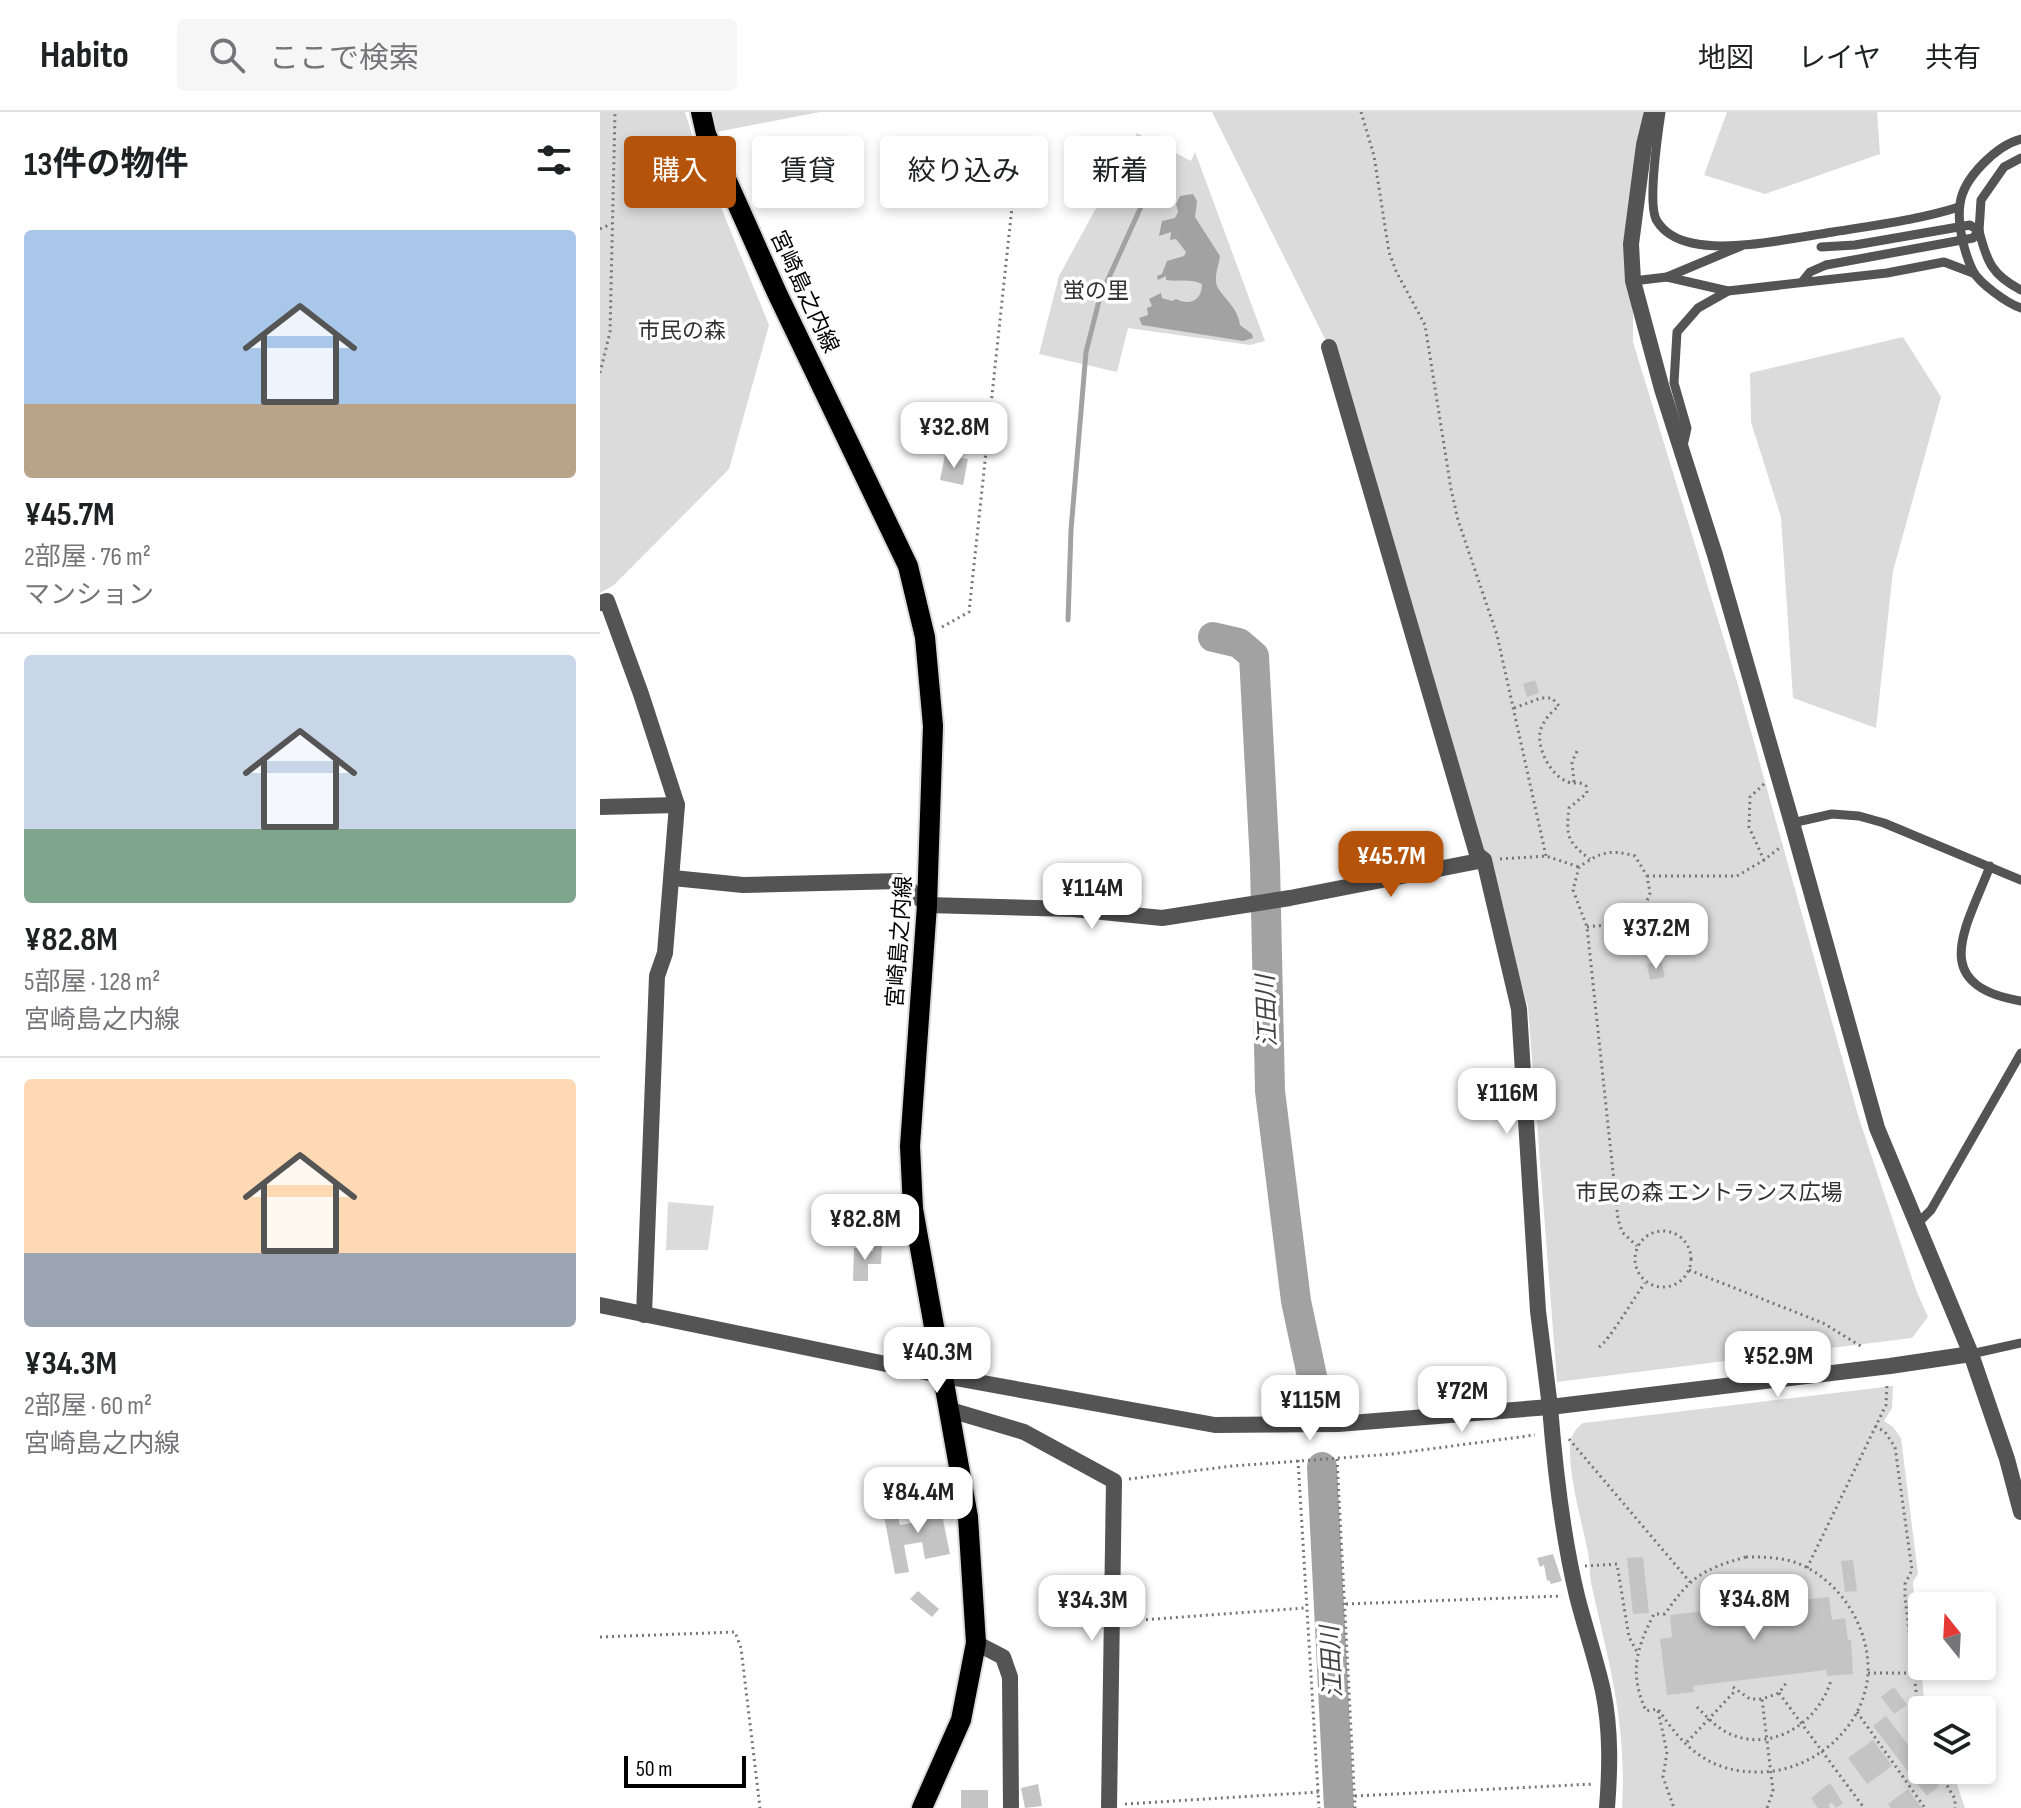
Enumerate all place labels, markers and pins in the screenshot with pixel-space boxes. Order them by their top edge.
pin: ¥32.8M [889,402,1019,470]
pin: ¥45.7M [1326,831,1456,899]
pin: ¥114M [1036,863,1148,931]
pin: ¥37.2M [1591,903,1721,971]
pin: ¥116M [1451,1068,1563,1136]
pin: ¥82.8M [800,1194,930,1262]
pin: ¥40.3M [872,1327,1002,1395]
pin: ¥52.9M [1713,1331,1843,1399]
pin: ¥72M [1415,1366,1509,1434]
pin: ¥115M [1254,1375,1366,1443]
pin: ¥84.4M [853,1467,983,1535]
pin: ¥34.8M [1689,1574,1819,1642]
pin: ¥34.3M [1027,1575,1157,1643]

